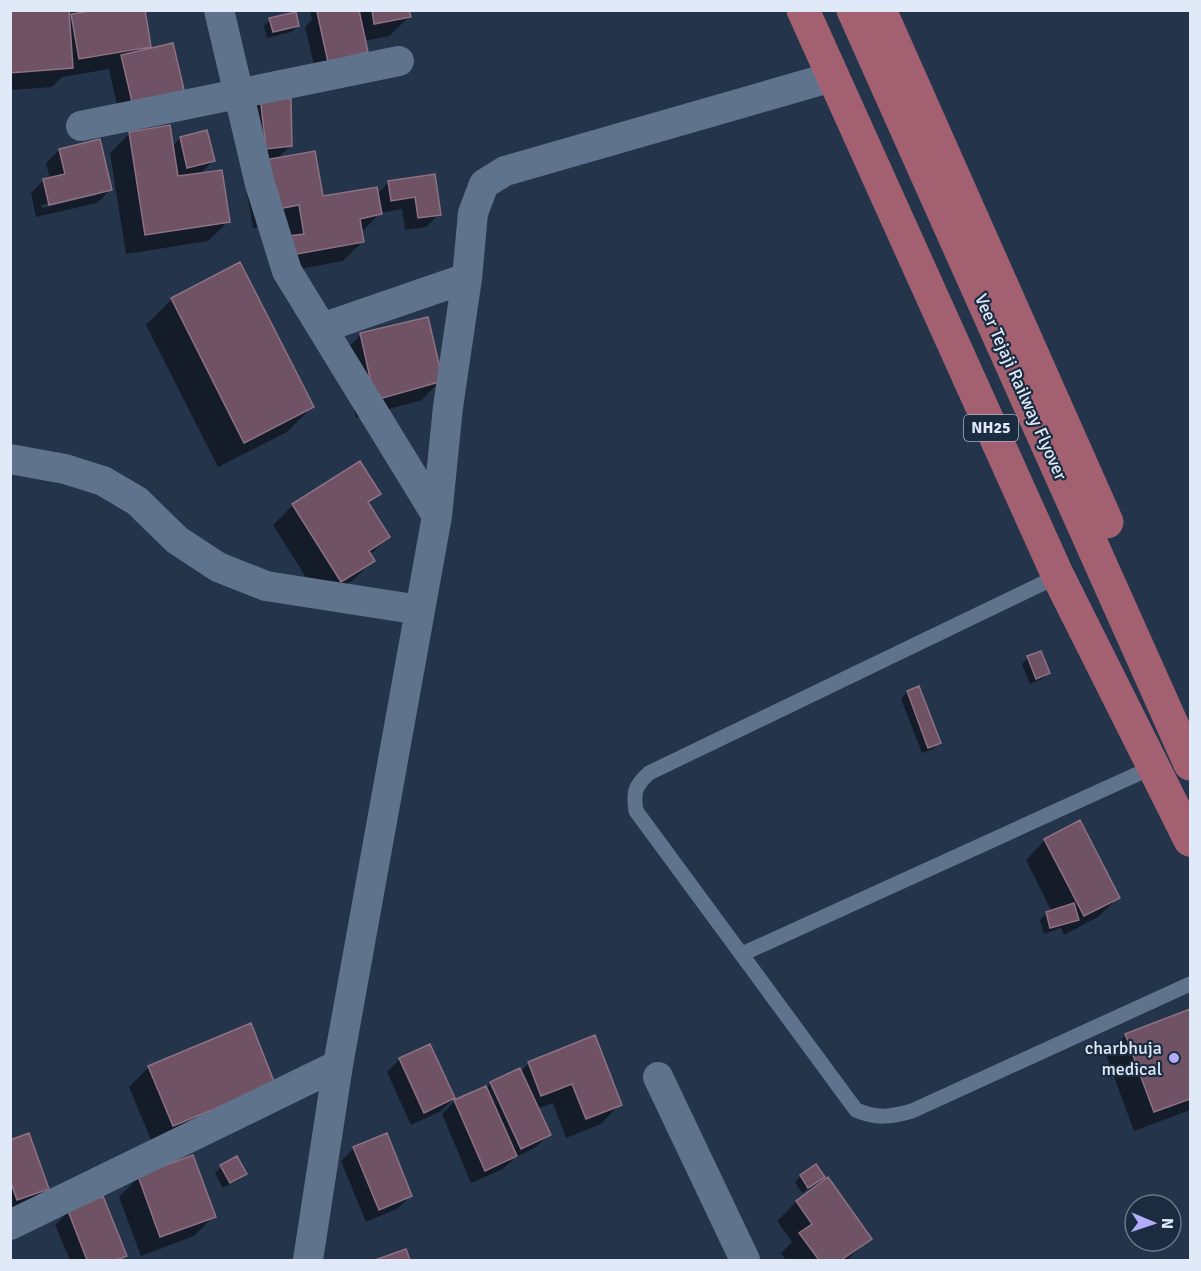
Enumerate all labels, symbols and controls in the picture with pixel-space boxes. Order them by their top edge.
street label: Veer Tejaji Railway Flyover [970,290,1072,484]
road number: NH25 [964,415,1018,441]
place label: charbhuja medical [1085,1037,1162,1080]
marker: charbhuja medical [1167,1051,1181,1065]
north arrow [1123,1193,1183,1253]
text: N [1157,1218,1177,1229]

